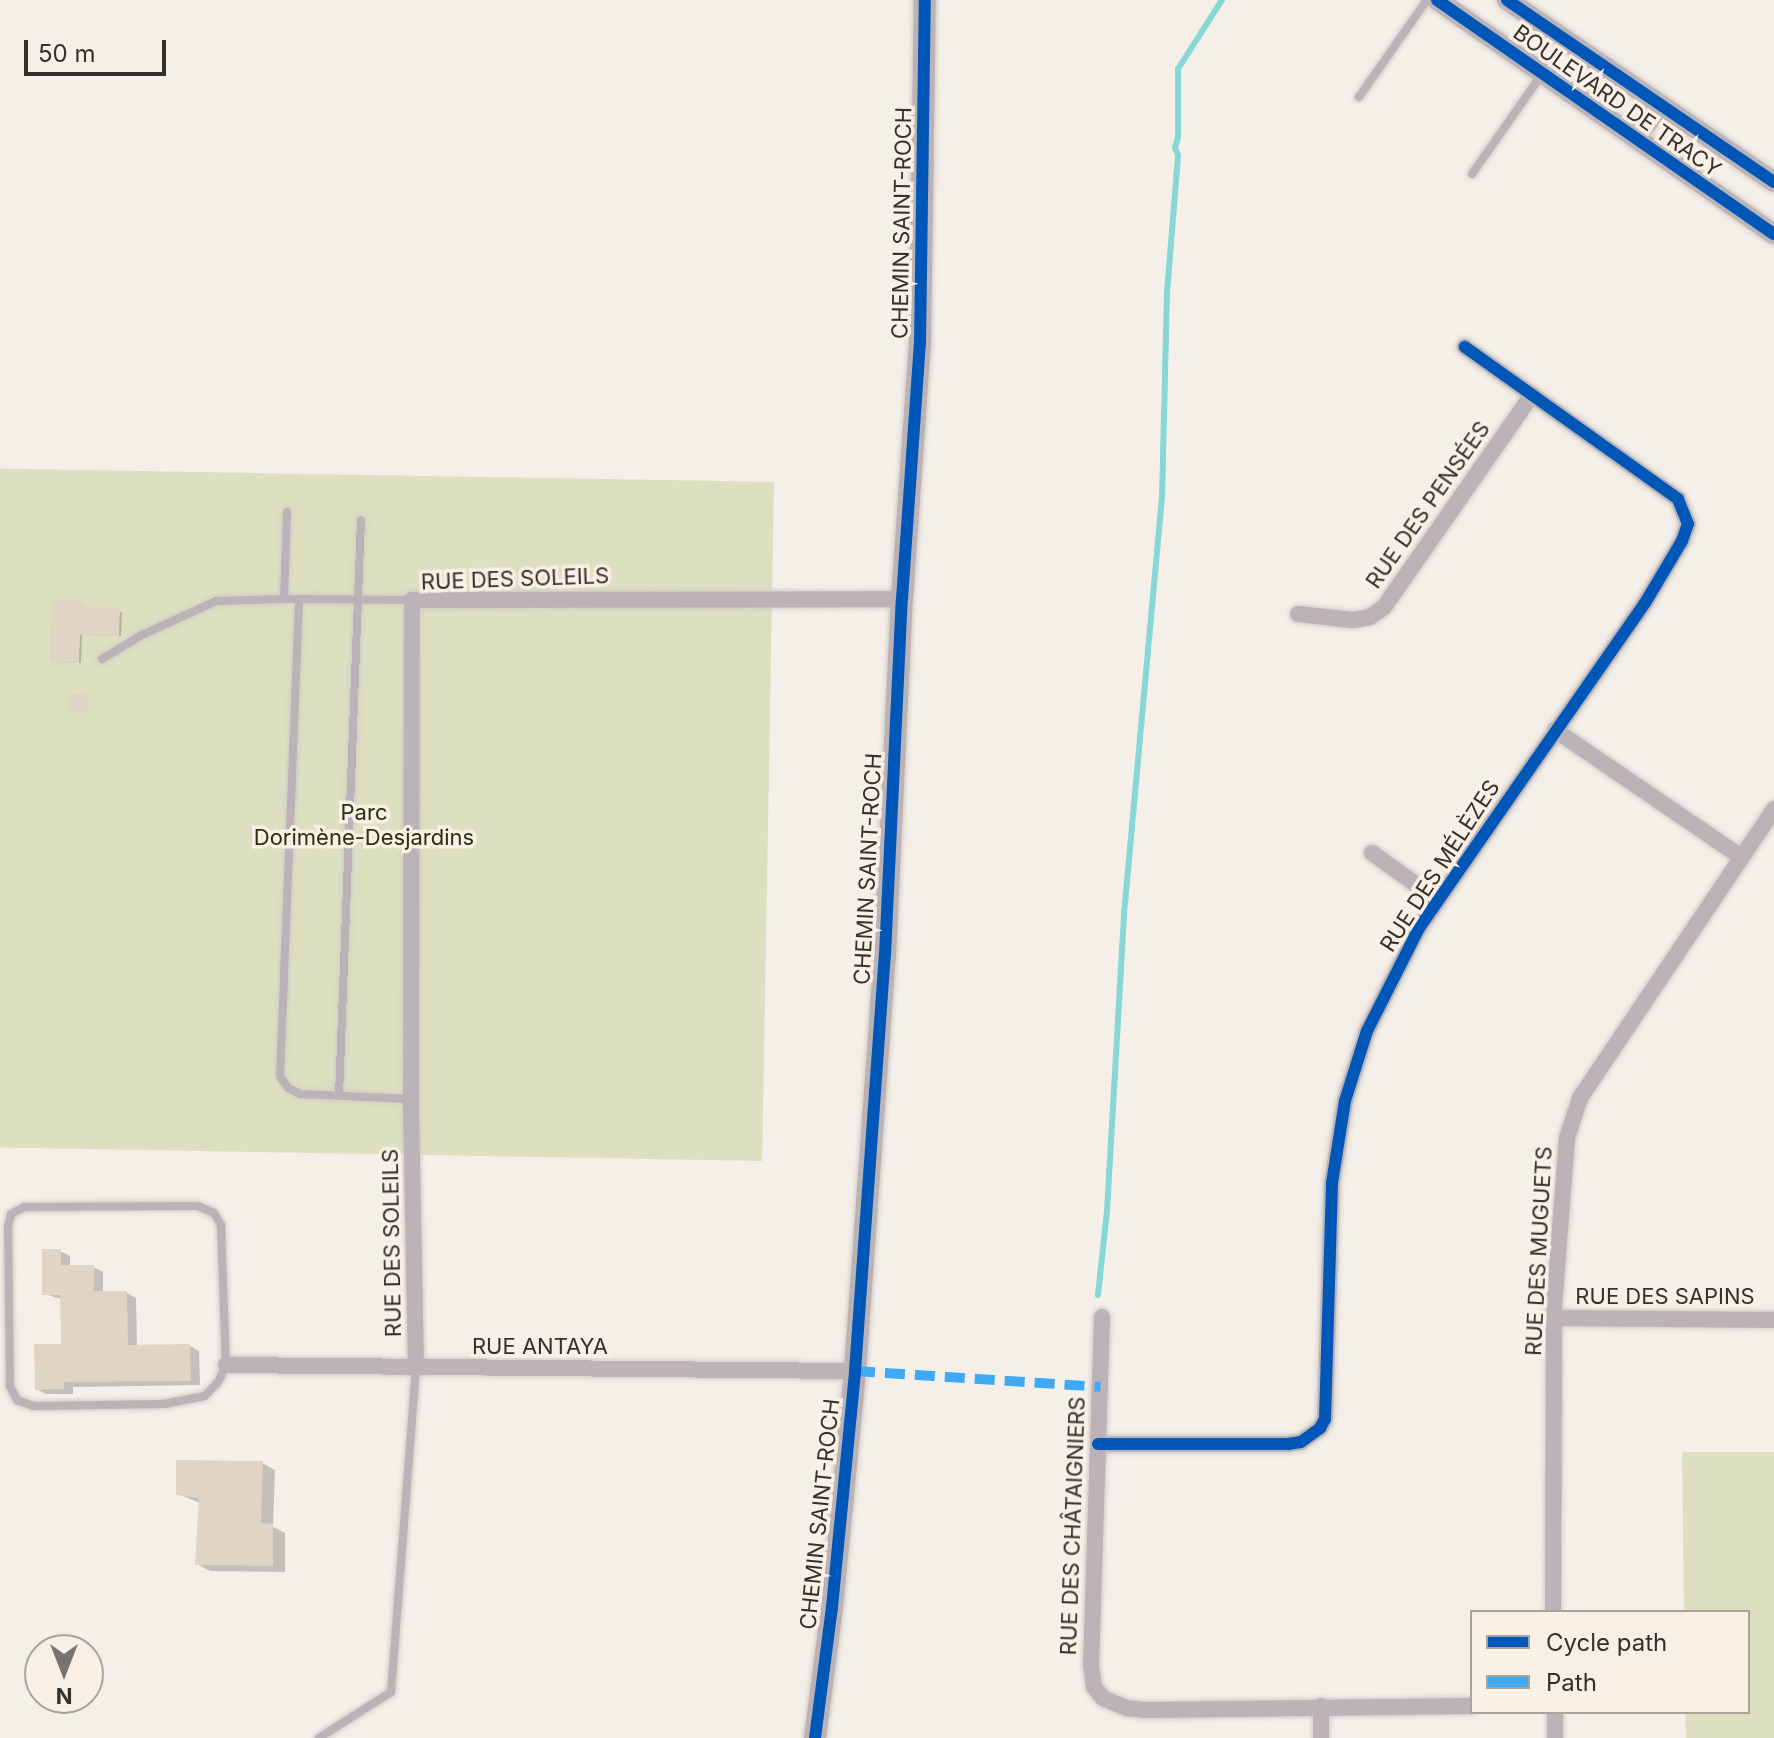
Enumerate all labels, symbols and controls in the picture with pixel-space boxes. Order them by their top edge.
street label: BOULEVARD DE TRACY [1508,19,1726,183]
scale bar [28,24,170,74]
text: 50 m [38,39,96,68]
street label: CHEMIN SAINT-ROCH [887,107,917,339]
street label: RUE DES PENSÉES [1360,416,1496,594]
street label: RUE DES SOLEILS [420,563,610,595]
street label: CHEMIN SAINT-ROCH [849,752,887,986]
street label: RUE DES MÉLÈZES [1375,775,1505,957]
park label: Parc Dorimène-Desjardins [254,799,474,850]
street label: RUE DES MUGUETS [1520,1145,1558,1357]
street label: RUE DES SOLEILS [377,1149,407,1337]
street label: RUE DES SAPINS [1575,1284,1755,1310]
street label: RUE ANTAYA [472,1334,608,1360]
street label: RUE DES CHÂTAIGNIERS [1055,1396,1091,1656]
street label: CHEMIN SAINT-ROCH [795,1397,845,1631]
legend [1470,1610,1750,1714]
text: Cycle path [1546,1628,1667,1657]
north arrow [24,1634,104,1714]
text: Path [1546,1668,1597,1697]
text: N [56,1683,72,1709]

